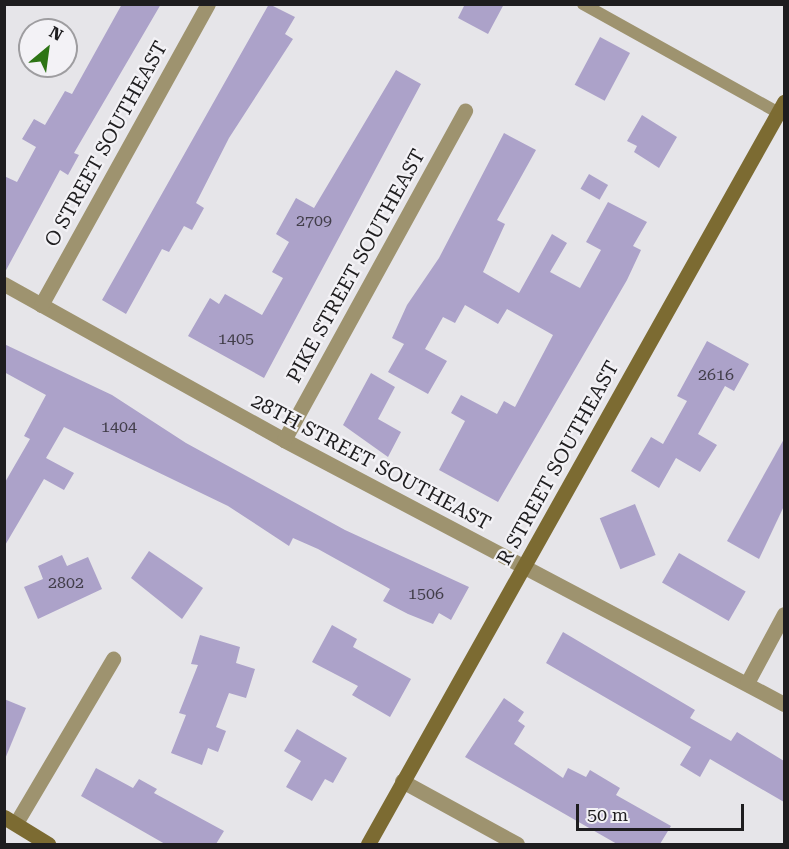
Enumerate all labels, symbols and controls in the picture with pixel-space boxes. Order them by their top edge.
north arrow [18,18,78,78]
text: N [46,22,66,45]
street label: O STREET SOUTHEAST [39,37,173,251]
street label: PIKE STREET SOUTHEAST [282,145,430,387]
house number: 2709 [296,211,332,231]
house number: 1405 [218,329,254,349]
street label: R STREET SOUTHEAST [492,357,624,569]
house number: 2616 [698,365,734,385]
street label: 28TH STREET SOUTHEAST [247,389,495,535]
house number: 1404 [101,417,137,437]
house number: 2802 [48,573,84,593]
house number: 1506 [408,584,444,604]
scale bar [579,792,747,830]
text: 50 m [587,804,628,825]

